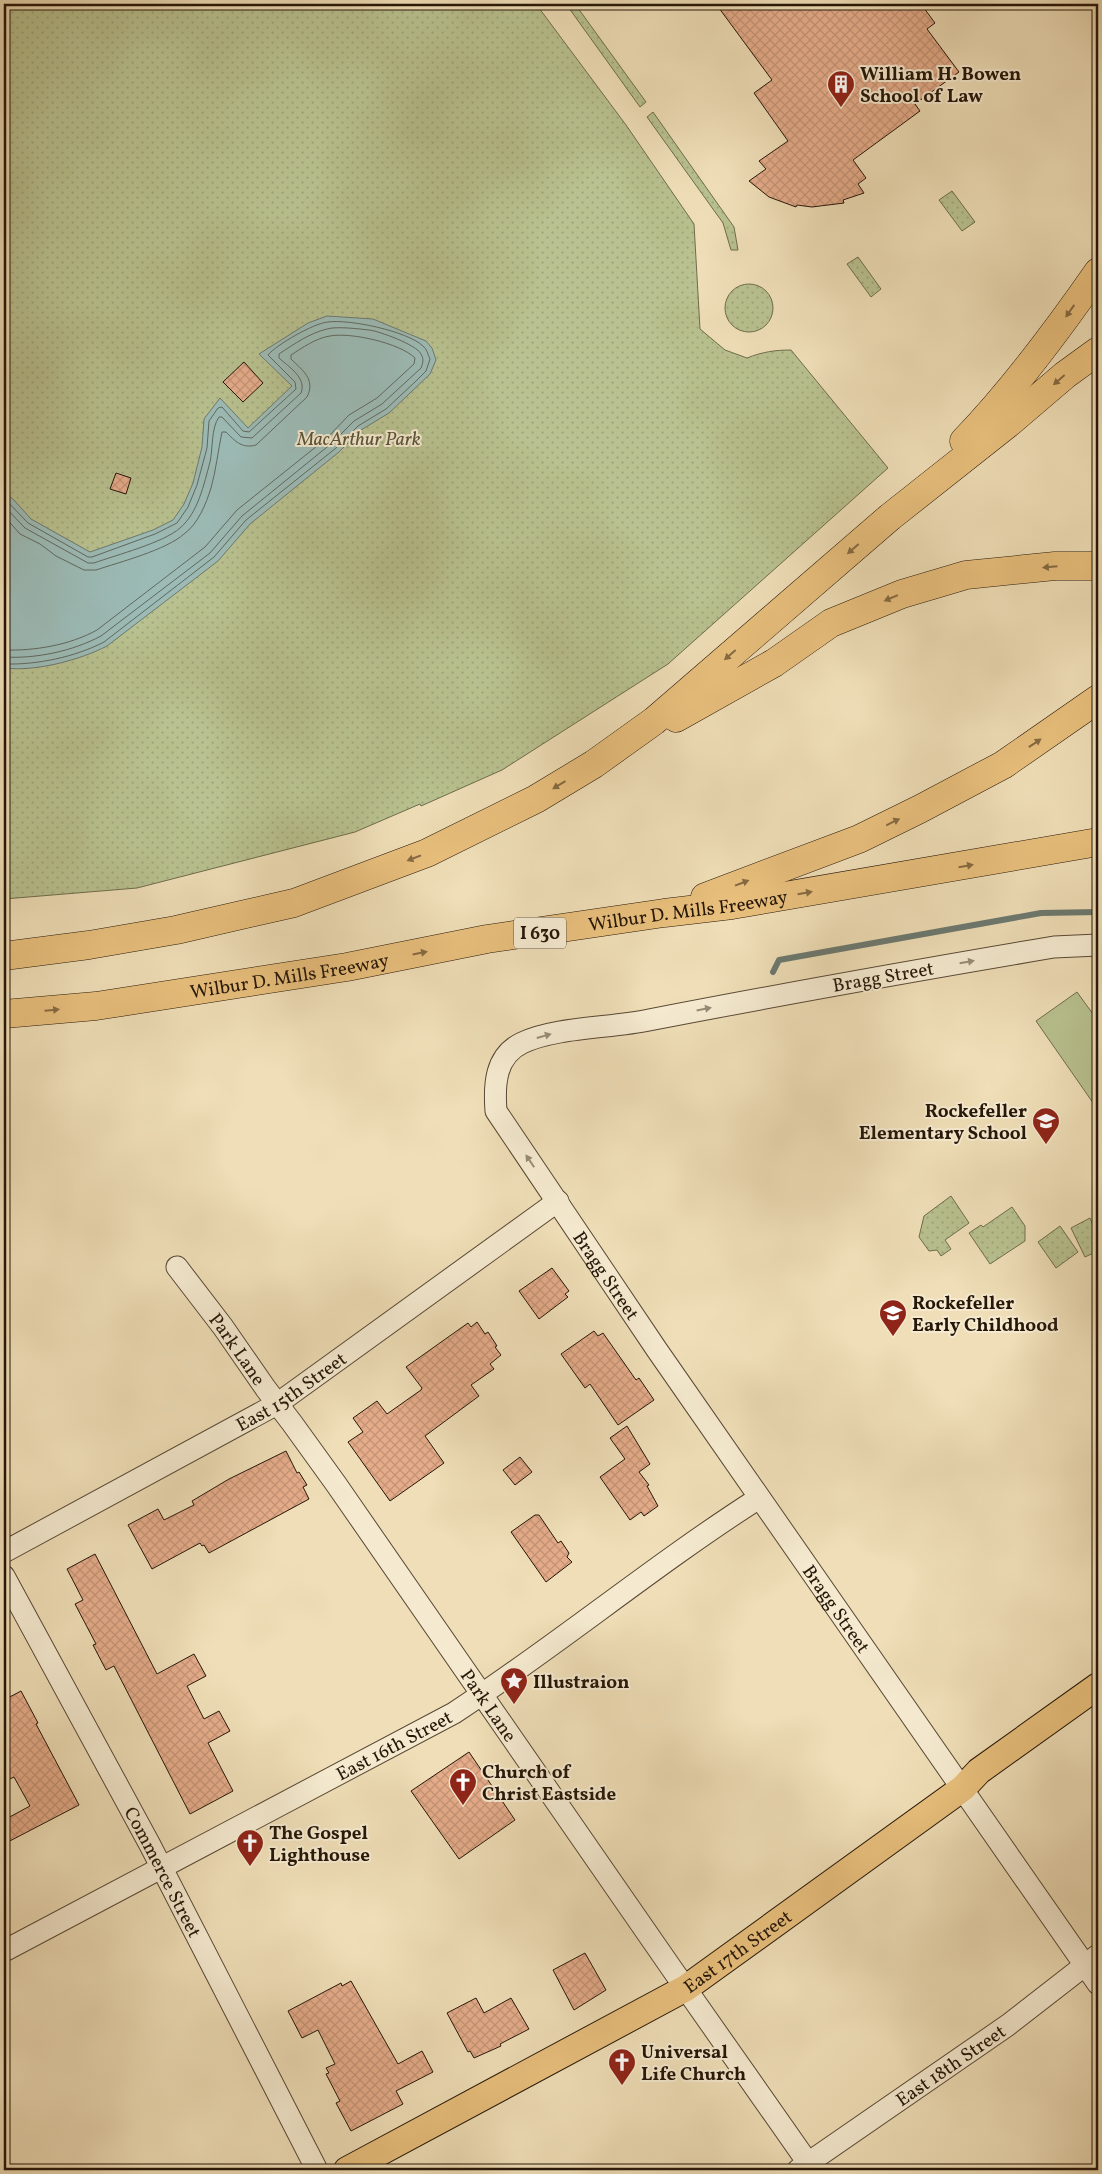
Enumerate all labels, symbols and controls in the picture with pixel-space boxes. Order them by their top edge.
place label: William H. Bowen School of Law [860,62,1021,110]
building icon: William H. Bowen School of Law [826,69,856,108]
one-way arrow [1065,305,1075,318]
one-way arrow [1053,374,1065,385]
park label: MacArthur Park [296,427,421,453]
one-way arrow [847,543,860,554]
one-way arrow [1041,563,1057,571]
one-way arrow [884,595,898,603]
one-way arrow [725,649,737,661]
one-way arrow [1028,738,1041,748]
one-way arrow [553,780,566,789]
one-way arrow [886,818,900,826]
one-way arrow [407,855,422,862]
one-way arrow [958,861,974,869]
one-way arrow [735,879,750,887]
street label: Wilbur D. Mills Freeway [587,885,790,939]
one-way arrow [798,888,814,896]
road number: I 630 [514,918,566,948]
street label: Wilbur D. Mills Freeway [188,948,391,1006]
one-way arrow [413,948,429,956]
street label: Bragg Street [831,956,936,1000]
one-way arrow [960,957,976,965]
one-way arrow [696,1005,711,1013]
one-way arrow [45,1006,61,1014]
one-way arrow [536,1032,551,1040]
place label: Rockefeller Elementary School [859,1099,1027,1147]
school or university icon: Rockefeller Elementary School [1031,1106,1061,1145]
one-way arrow [525,1155,535,1168]
street label: Bragg Street [566,1227,645,1326]
place label: Rockefeller Early Childhood [912,1291,1059,1339]
school or university icon: Rockefeller Early Childhood [878,1298,908,1337]
street label: Park Lane [202,1308,271,1391]
street label: East 15th Street [232,1347,353,1439]
street label: Bragg Street [795,1560,875,1659]
street label: Park Lane [453,1665,522,1748]
place icon: Illustraion [499,1666,529,1705]
place label: Illustraion [533,1670,630,1696]
street label: East 16th Street [332,1705,458,1788]
place label: Church of Christ Eastside [482,1760,616,1808]
church icon: Church of Christ Eastside [448,1767,478,1806]
street label: Commerce Street [117,1803,207,1943]
place label: The Gospel Lighthouse [269,1821,370,1869]
church icon: The Gospel Lighthouse [235,1828,265,1867]
street label: East 17th Street [679,1904,798,2001]
street label: East 18th Street [891,2019,1012,2114]
place label: Universal Life Church [641,2040,746,2088]
church icon: Universal Life Church [607,2047,637,2086]

